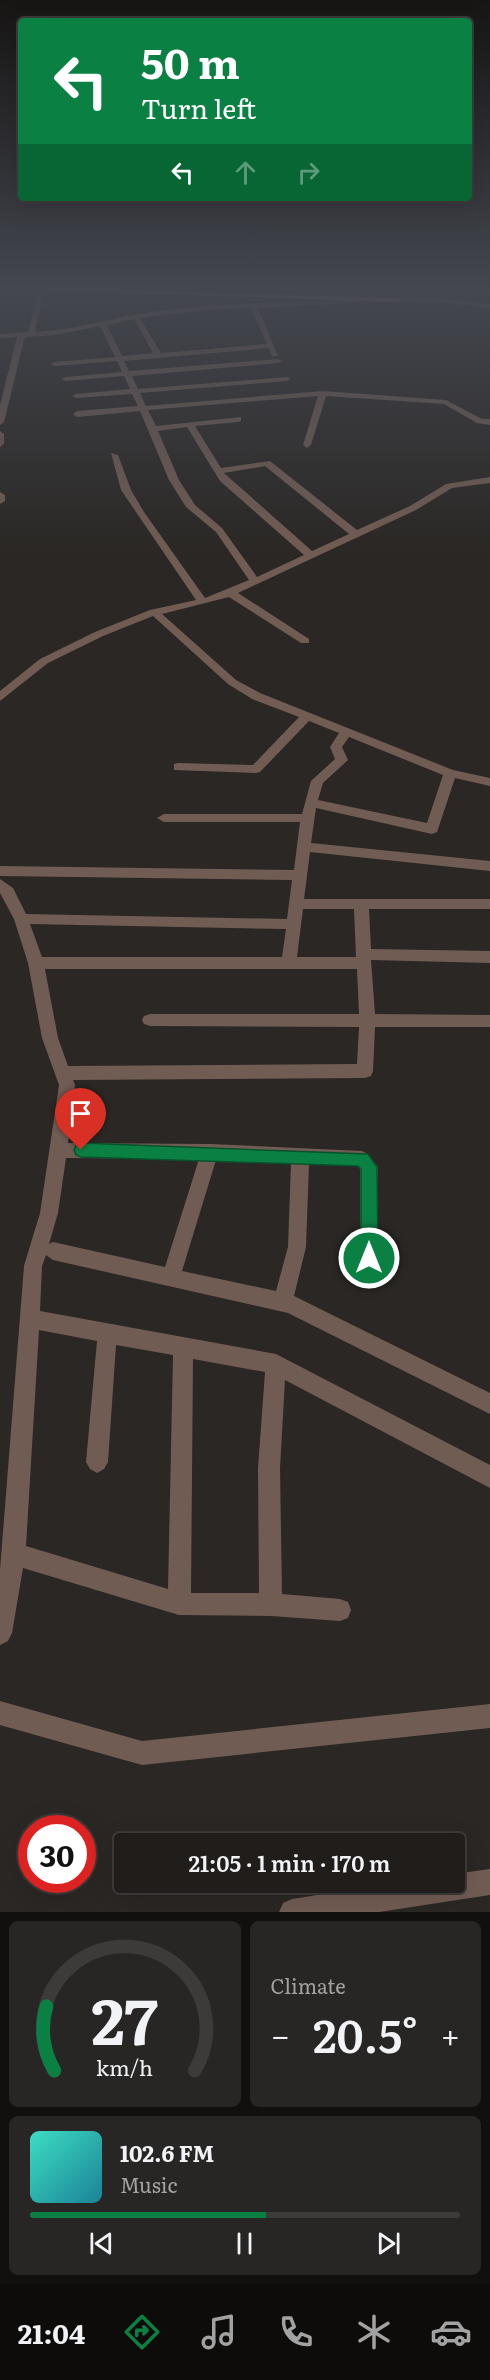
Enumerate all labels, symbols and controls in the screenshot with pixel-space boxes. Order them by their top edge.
text: 50 m [141,30,240,92]
icon: left [42,42,120,120]
text: Turn left [141,87,256,127]
icon: left [166,156,199,189]
icon: ahead [229,156,262,189]
icon: right [292,156,325,189]
pin [55,1088,106,1150]
icon: arrive [64,1097,97,1130]
position arrow [337,1226,401,1290]
speed limit sign: 30 [18,1815,96,1893]
text: 21:05 · 1 min · 170 m [189,1846,390,1879]
text: Climate [271,1970,346,2000]
text: 27 [91,1972,158,2064]
text: 20.5° [313,2000,418,2067]
text: − [271,2009,290,2058]
text: + [441,2009,460,2058]
text: km/h [96,2051,153,2083]
text: 102.6 FM [120,2136,214,2169]
text: Music [120,2169,177,2199]
icon: previous [85,2227,118,2260]
icon: pause [228,2227,261,2260]
icon: next [372,2227,405,2260]
icon: directions [121,2311,163,2353]
icon: music [198,2311,240,2353]
icon: phone [275,2311,317,2353]
icon: climate [353,2311,395,2353]
icon: car [430,2311,472,2353]
text: 21:04 [18,2312,85,2352]

